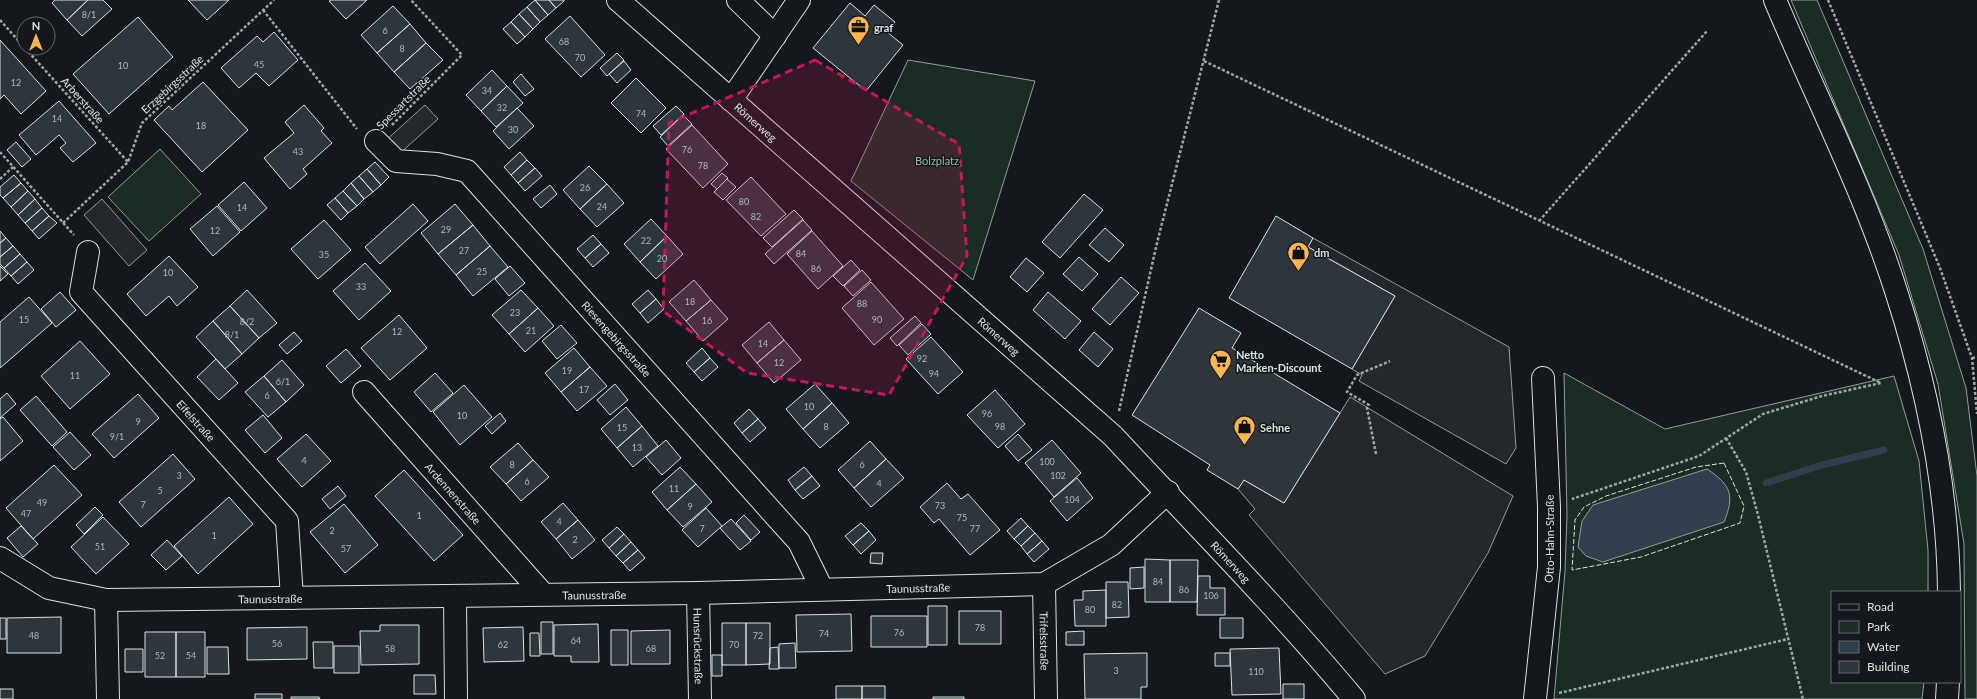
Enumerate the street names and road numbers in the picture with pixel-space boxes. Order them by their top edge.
street label: Erzgebirgsstraße [138,52,206,116]
street label: Spessartstraße [373,72,433,132]
street label: Arberstraße [59,74,107,126]
street label: Römerweg [732,100,780,144]
street label: Riesengebirgsstraße [580,298,654,379]
street label: Römerweg [975,314,1023,358]
street label: Eifelstraße [174,397,218,444]
street label: Ardennenstraße [423,460,484,527]
street label: Otto-Hahn-Straße [1541,494,1556,583]
street label: Römerweg [1209,538,1254,585]
street label: Taunusstraße [886,580,951,595]
street label: Taunusstraße [562,587,627,601]
street label: Taunusstraße [238,591,303,605]
street label: Hunsrückstraße [692,608,706,685]
street label: Trifelsstraße [1038,611,1052,671]

